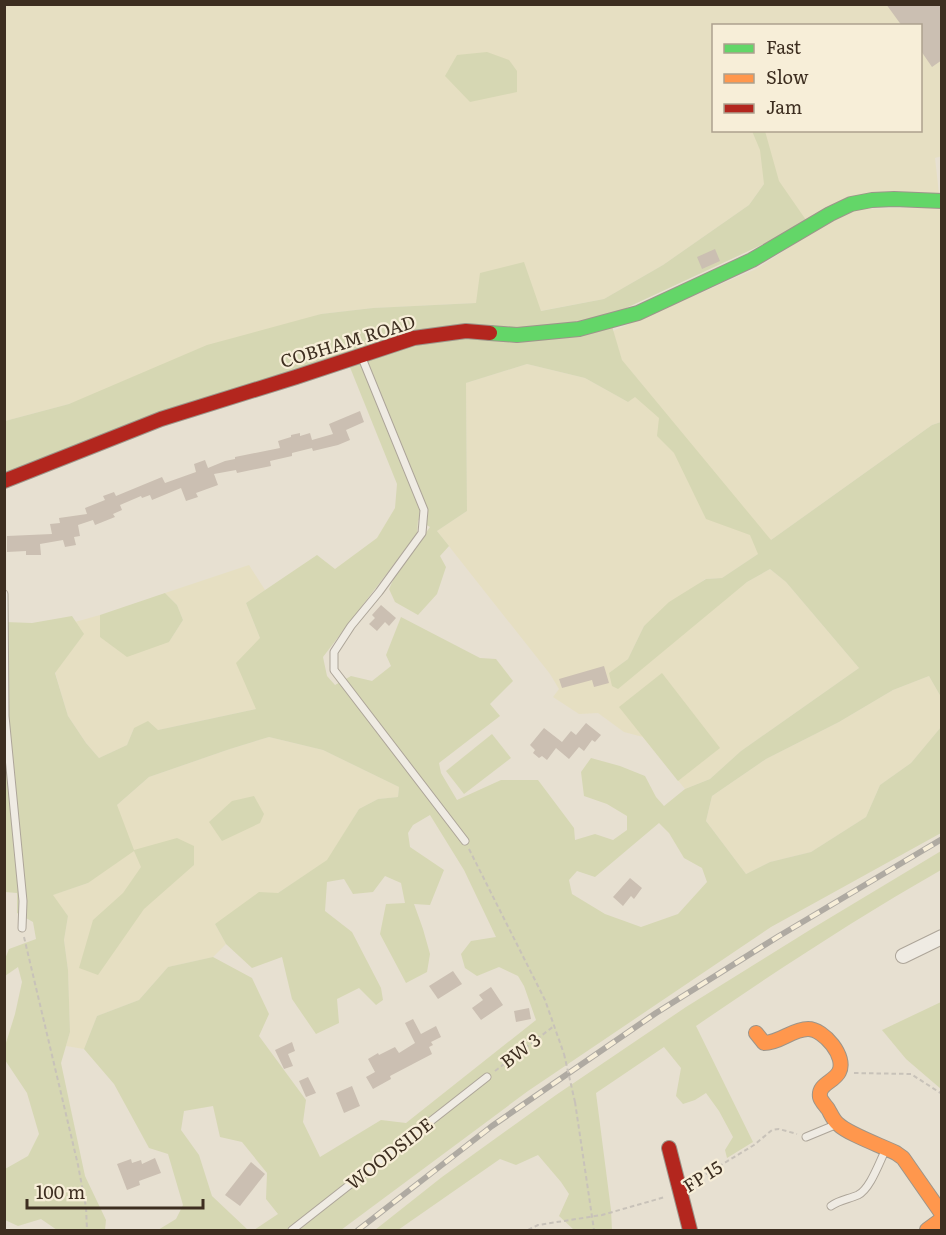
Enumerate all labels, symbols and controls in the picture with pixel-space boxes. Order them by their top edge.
legend [712,24,922,132]
text: Fast [766,33,802,60]
text: Slow [766,63,809,90]
text: Jam [766,93,802,120]
street label: COBHAM ROAD [277,307,419,374]
street label: BW 3 [494,1026,546,1074]
street label: WOODSIDE [340,1110,438,1195]
street label: FP 15 [677,1153,727,1198]
scale bar [27,1172,202,1210]
text: 100 m [36,1178,85,1205]

